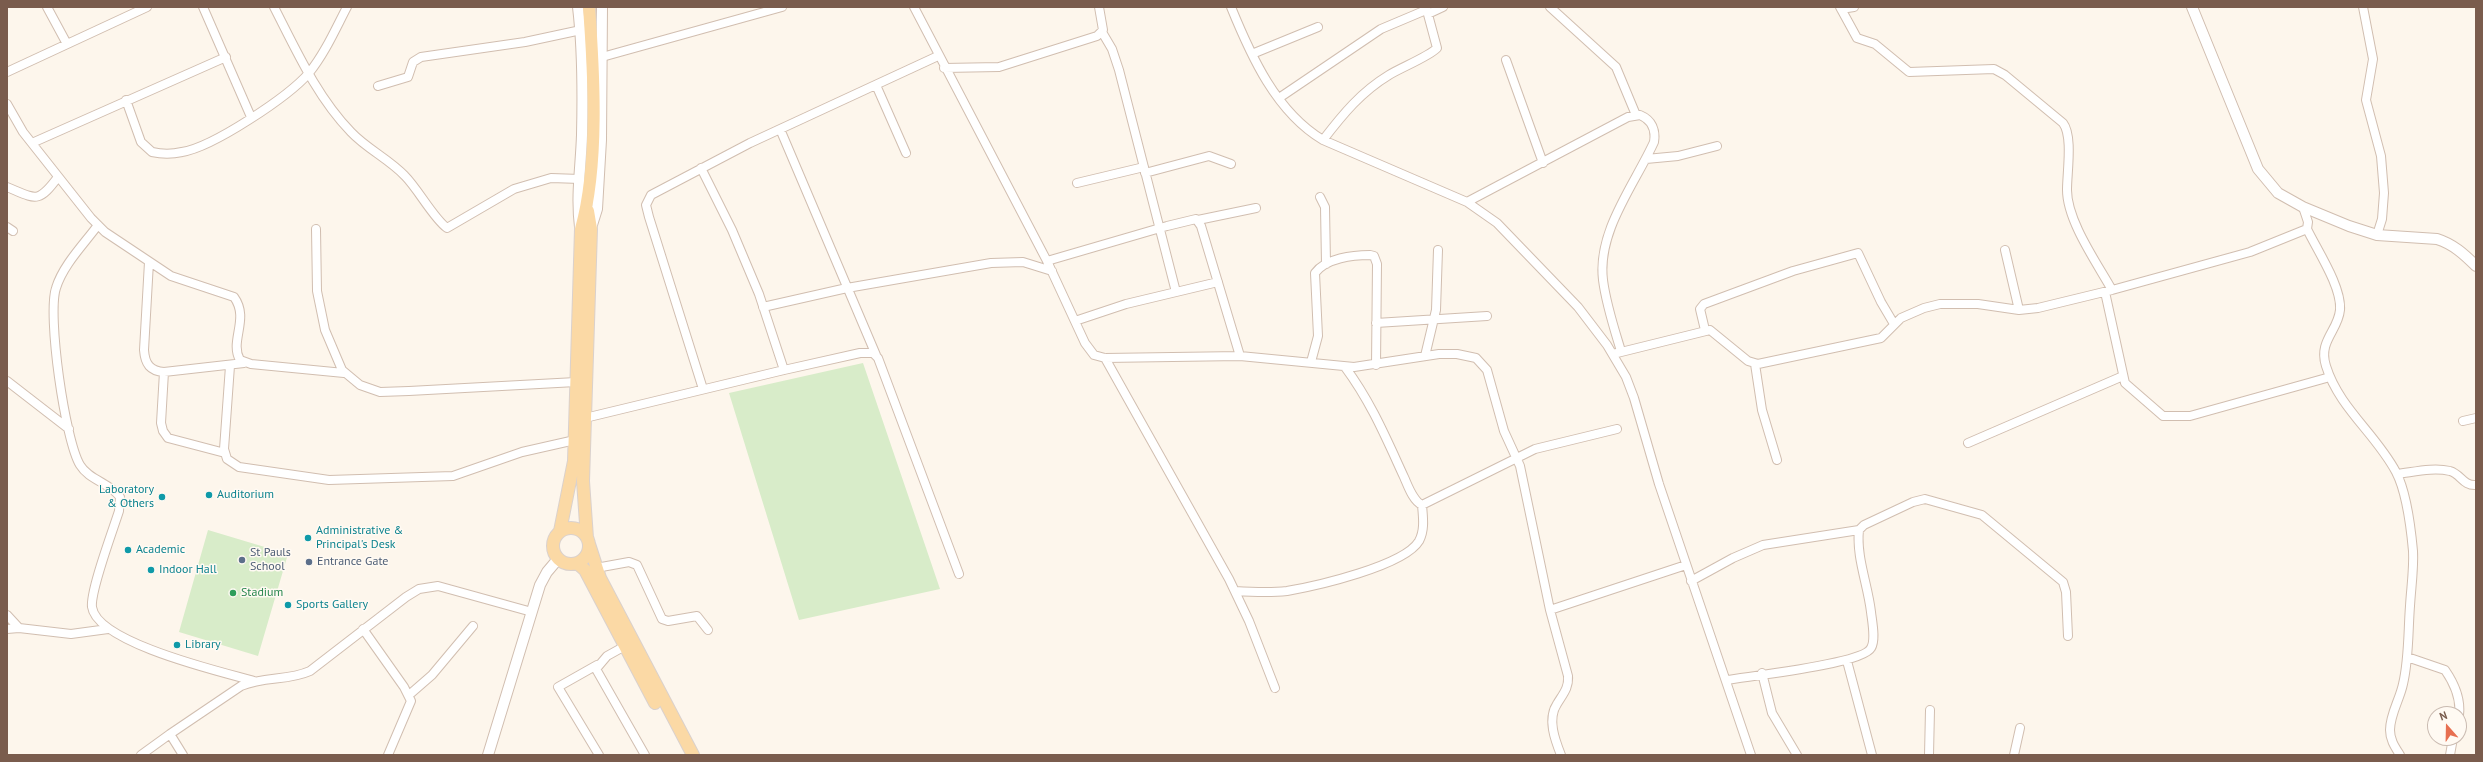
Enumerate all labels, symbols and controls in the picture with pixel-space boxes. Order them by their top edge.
place label: Laboratory & Others [99,483,154,511]
place label: Auditorium [217,488,274,502]
marker: Auditorium [204,490,214,500]
marker: Laboratory & Others [157,492,167,502]
place label: Administrative & Principal's Desk [316,524,403,552]
marker: Administrative & Principal's Desk [303,533,313,543]
place label: Academic [136,543,185,557]
marker: Academic [123,545,133,555]
place label: St Pauls School [250,546,291,574]
marker: St Pauls School [237,555,247,565]
place label: Entrance Gate [317,555,388,569]
marker: Entrance Gate [304,557,314,567]
place label: Indoor Hall [159,563,217,577]
marker: Indoor Hall [146,565,156,575]
place label: Stadium [241,586,283,600]
marker: Stadium [228,588,238,598]
place label: Sports Gallery [296,598,368,612]
marker: Sports Gallery [283,600,293,610]
place label: Library [185,638,221,652]
marker: Library [172,640,182,650]
north arrow [2427,706,2467,746]
text: N [2437,708,2449,723]

